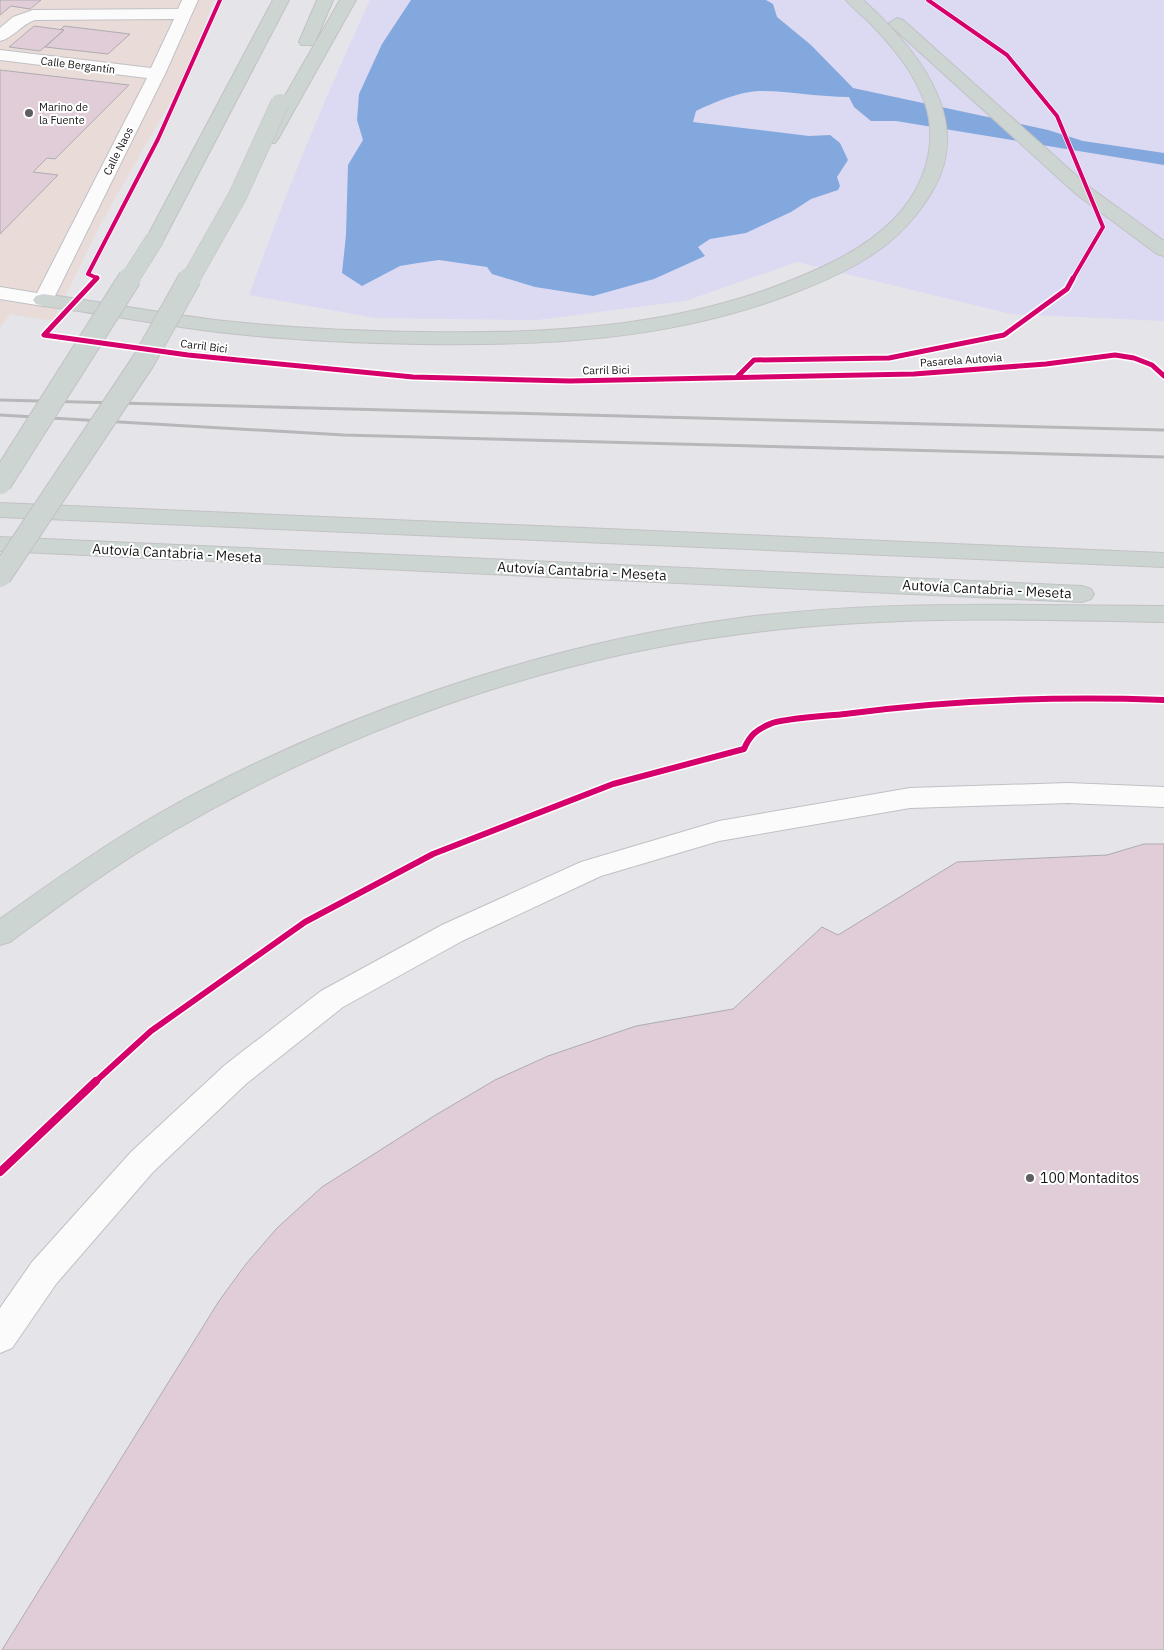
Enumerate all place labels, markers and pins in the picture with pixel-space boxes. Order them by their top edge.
place label: Marino de la Fuente [39,100,88,127]
marker: Marino de la Fuente [23,107,35,119]
place label: 100 Montaditos [1040,1169,1139,1187]
marker: 100 Montaditos [1024,1172,1036,1184]

